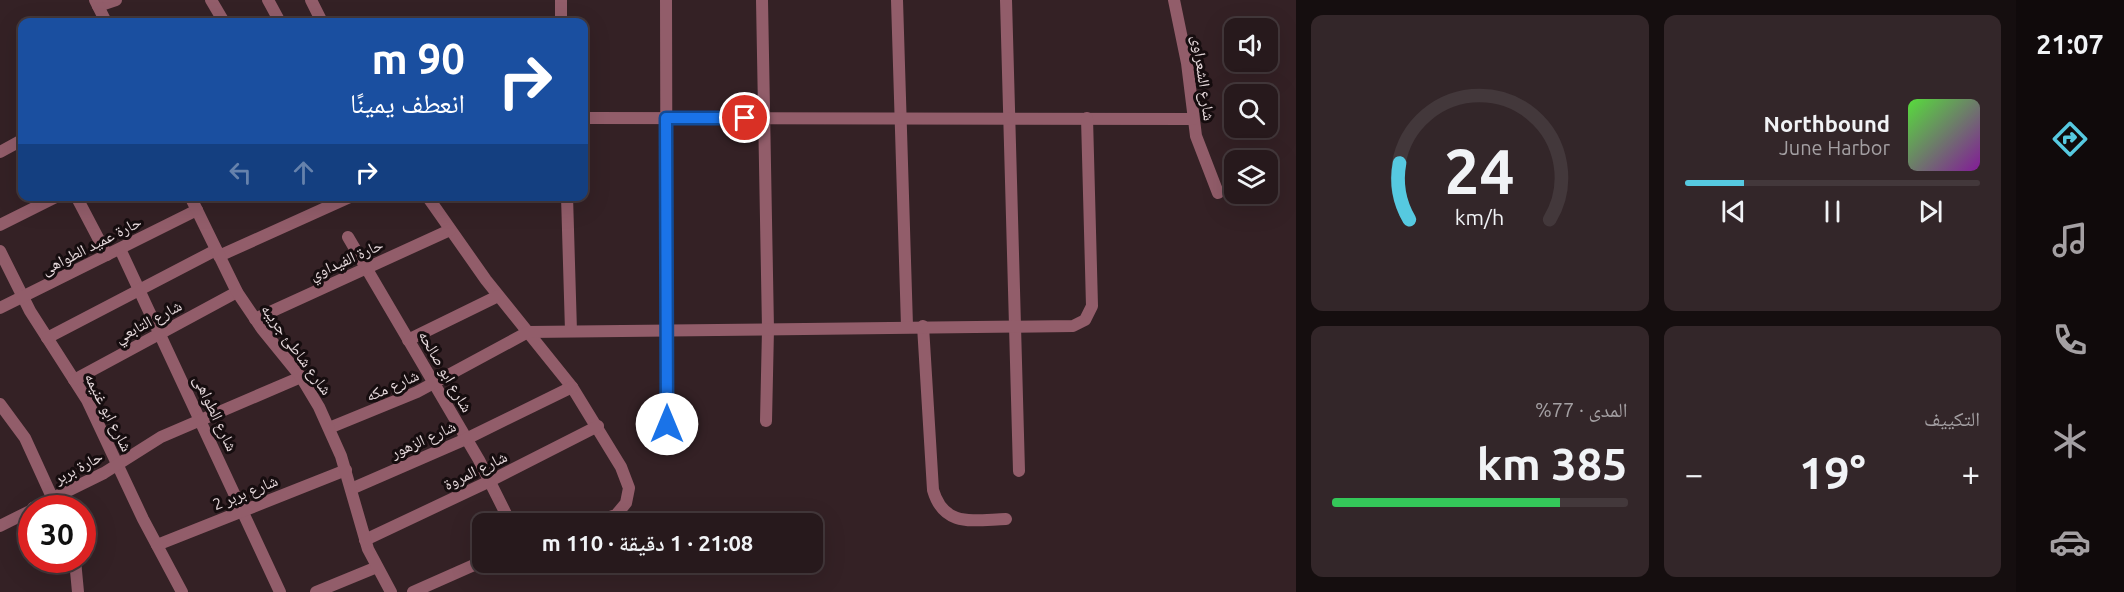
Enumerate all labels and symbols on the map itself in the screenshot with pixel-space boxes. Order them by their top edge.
street label: شارع الشعراوى [1187,34,1219,122]
pin [719,92,770,143]
street label: حارة عميد الطواهى [38,212,145,280]
street label: حارة الفيداوي [306,235,387,287]
street label: شارع التابعي [111,296,186,350]
street label: شارع شاطئ جريبه [256,300,336,399]
street label: شارع ابو صالحه [414,327,477,416]
street label: شارع مكه [363,365,422,406]
street label: شارع ابو غنيمه [80,370,136,455]
street label: شارع الطواهى [189,372,241,455]
position arrow [635,392,699,456]
street label: شارع الزهور [387,417,459,464]
street label: حارة بربر [50,447,106,489]
street label: شارع المروة [440,447,511,495]
street label: شارع بربر 2 [210,471,281,515]
speed limit sign: 30 [18,495,96,573]

